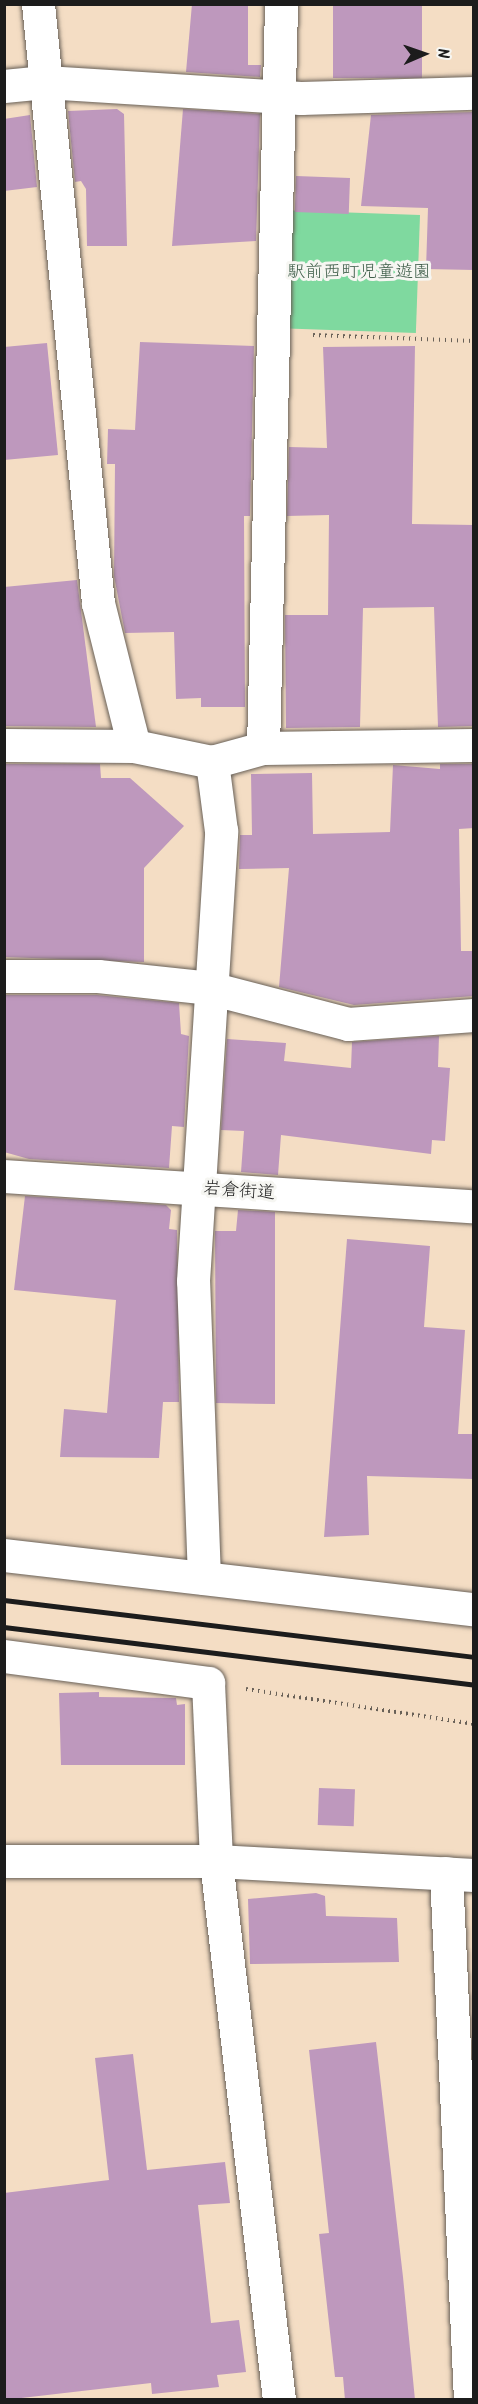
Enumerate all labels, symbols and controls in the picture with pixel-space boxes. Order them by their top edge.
north arrow [394,24,454,84]
text: N [430,48,455,59]
park label: 駅前西町児童遊園 [287,262,431,284]
street label: 岩倉街道 [202,1179,276,1205]

